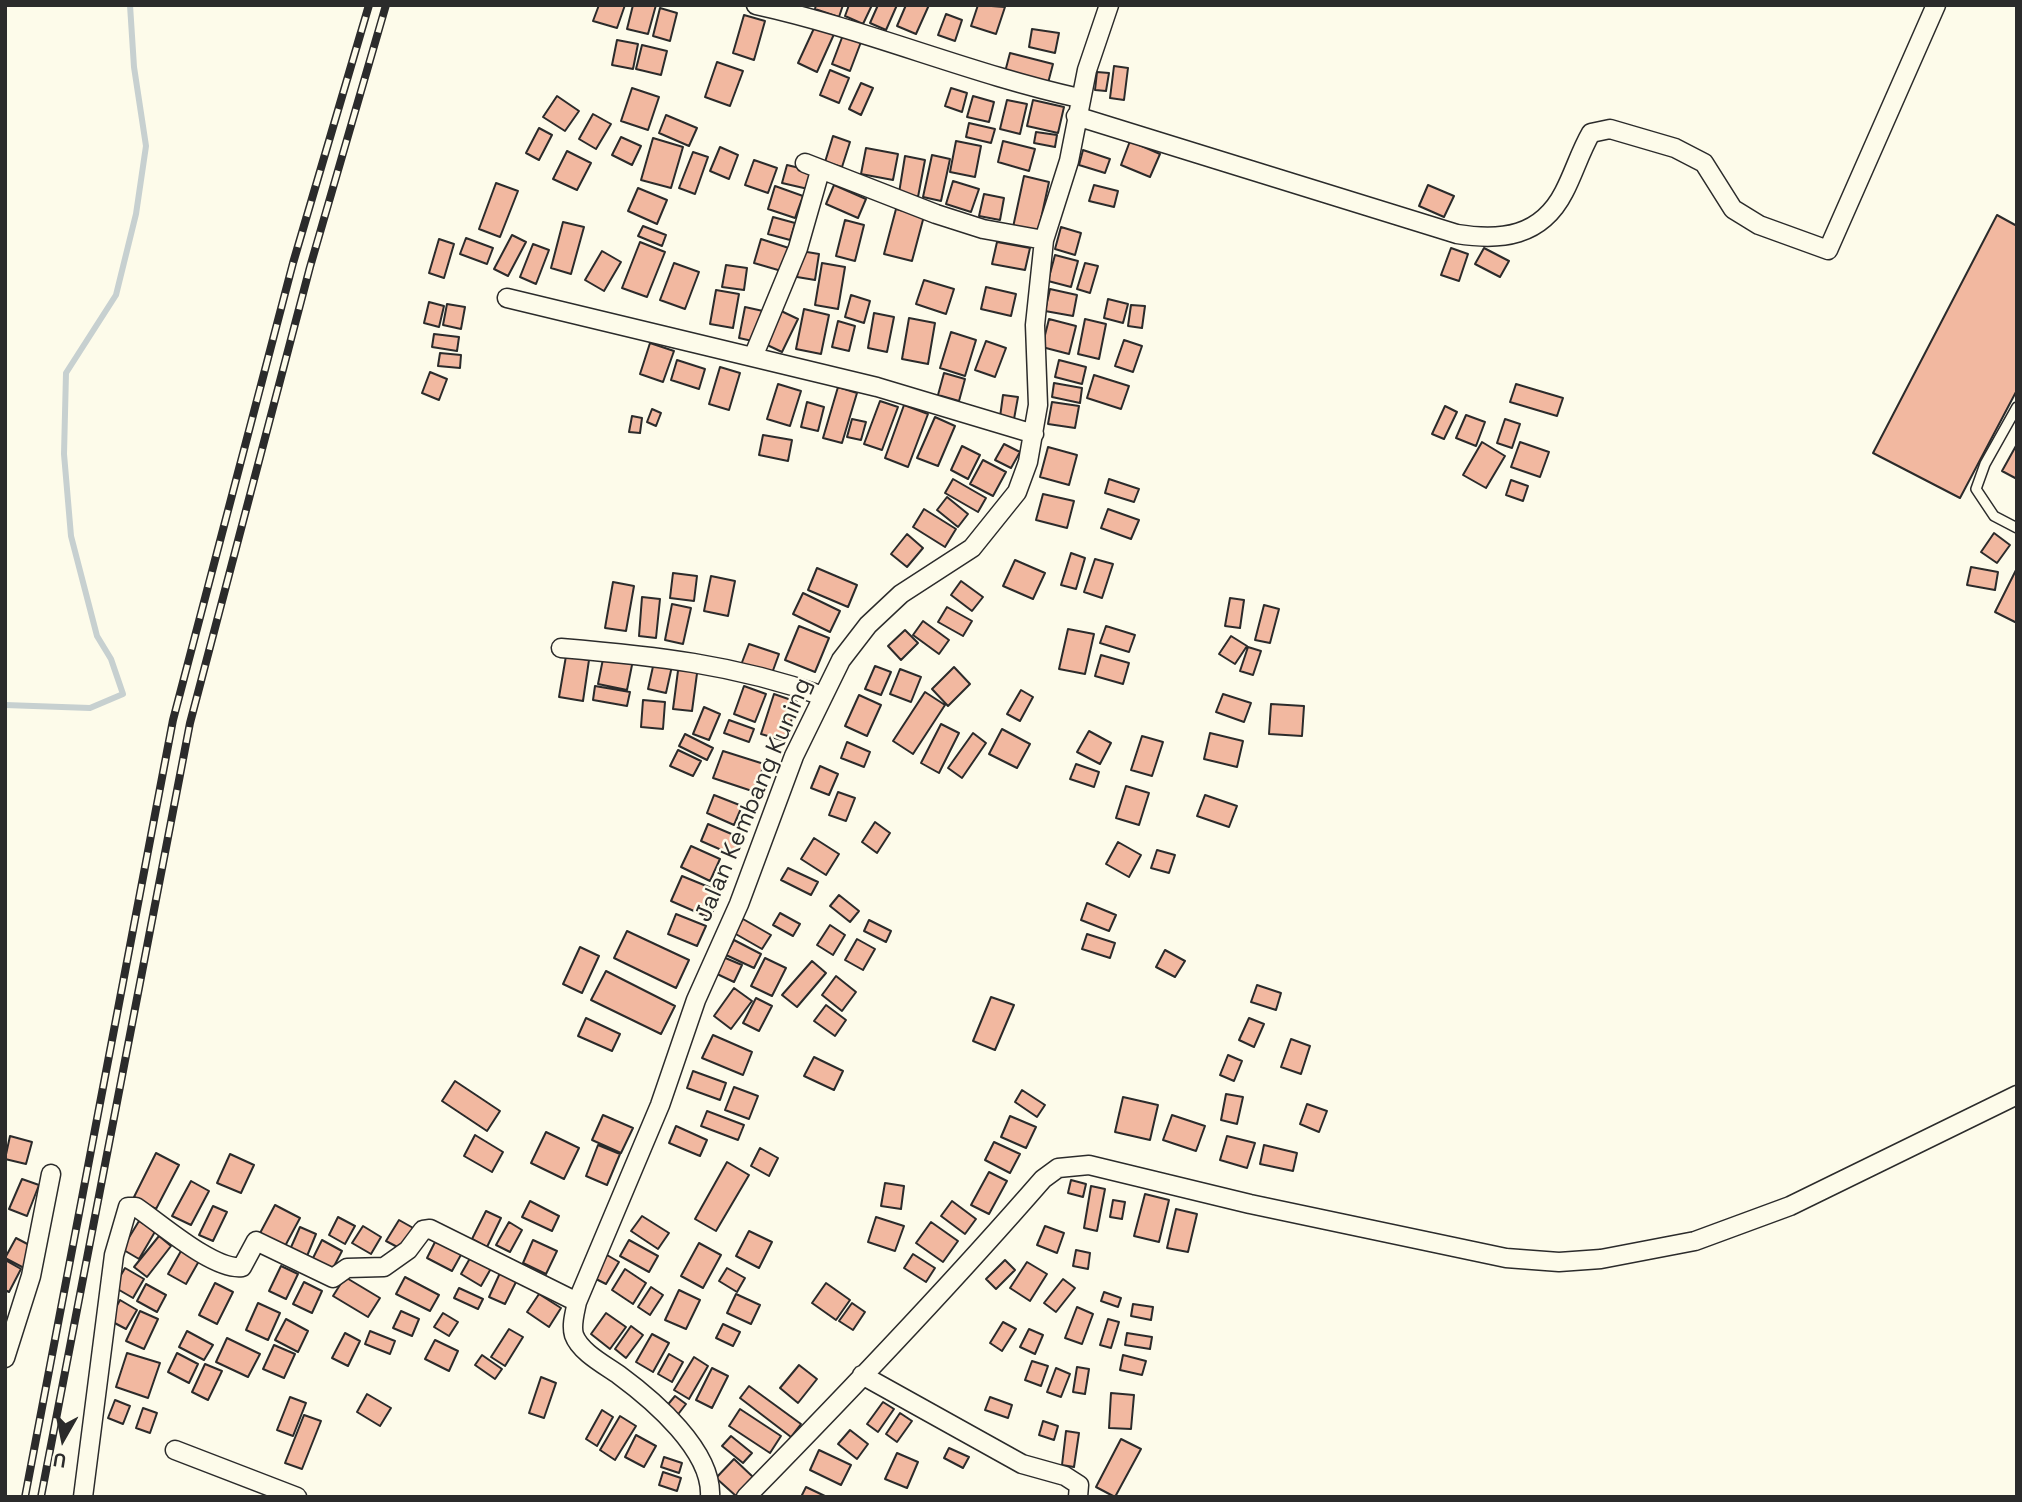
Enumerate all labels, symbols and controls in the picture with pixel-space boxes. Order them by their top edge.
street label: Jalan Kembang Kuning [689,674,819,926]
north arrow [28,1404,98,1474]
text: U [51,1447,68,1474]

